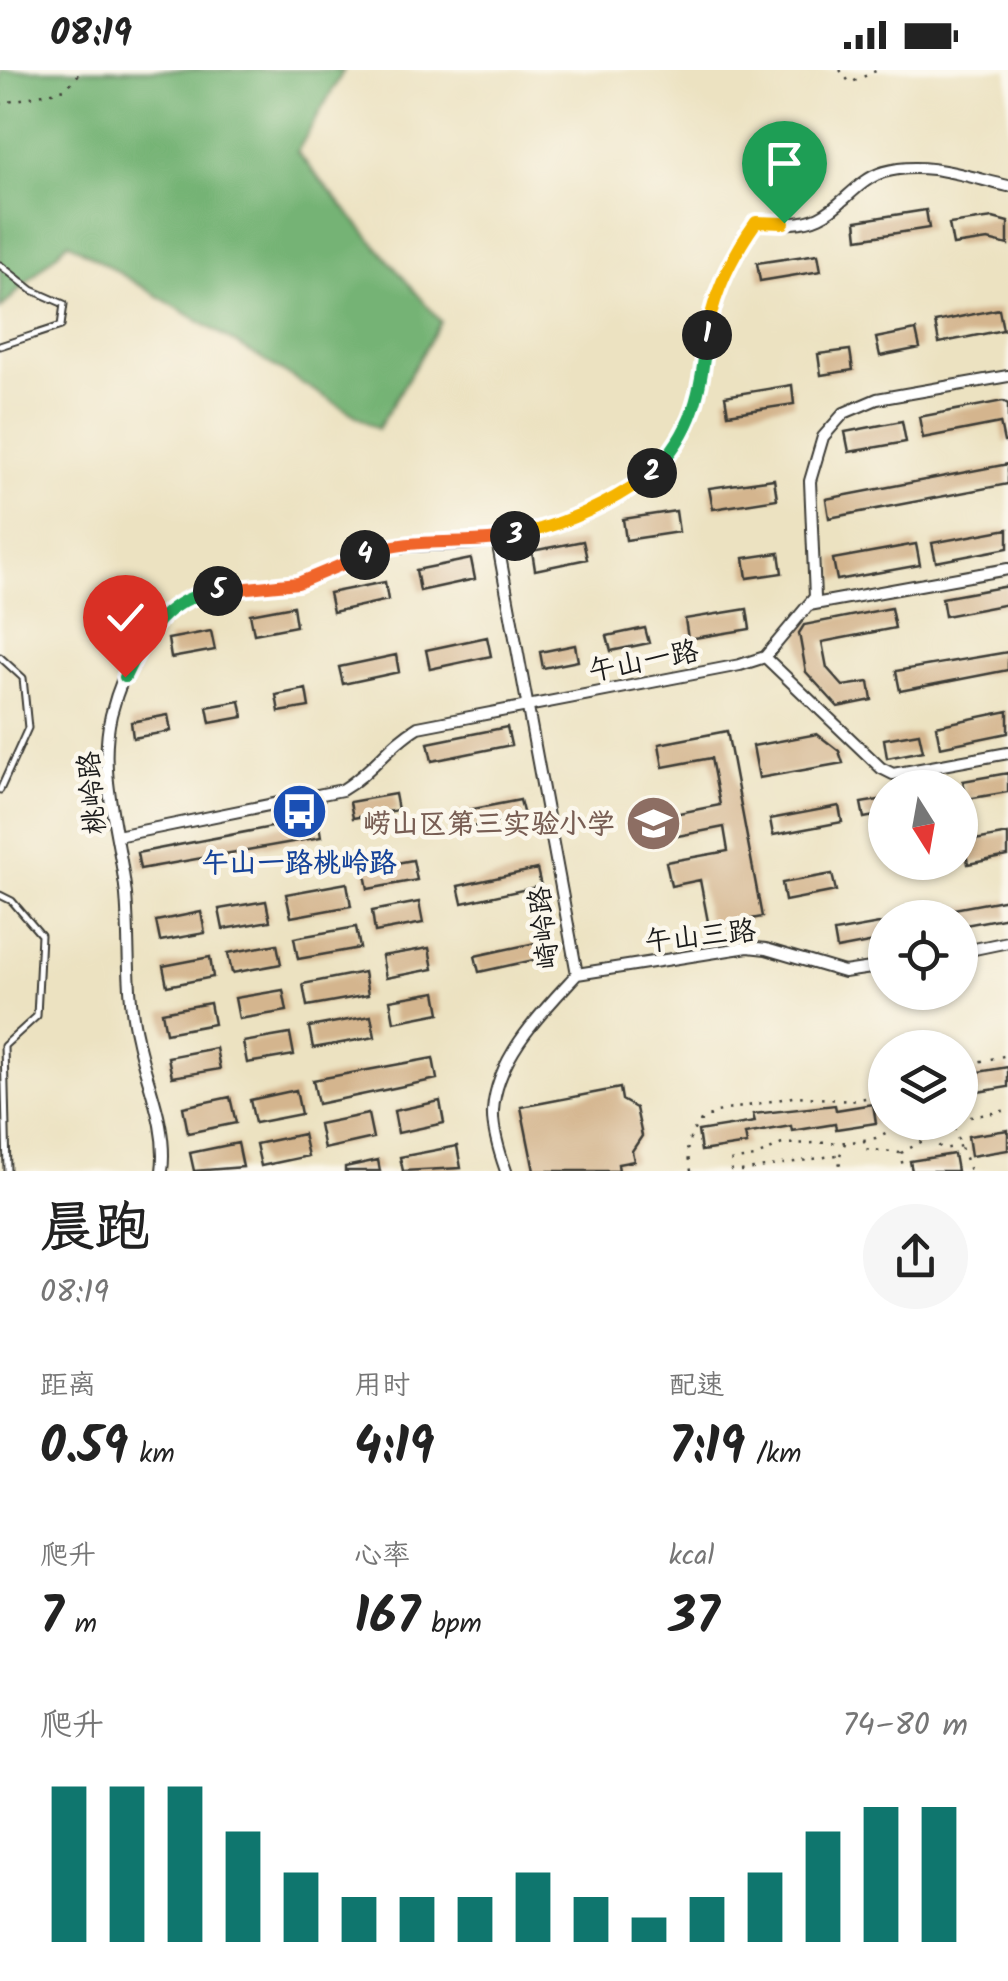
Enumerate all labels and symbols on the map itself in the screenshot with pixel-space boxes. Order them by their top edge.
pin [742,121,827,224]
pin: 1 [682,310,732,360]
pin: 2 [627,448,677,498]
pin: 3 [490,511,540,561]
pin: 4 [340,530,390,580]
pin: 5 [193,566,243,616]
pin [83,575,168,678]
street label: 午山一路 [584,630,703,695]
street label: 桃岭路 [67,749,120,837]
north arrow [868,770,978,880]
bus stop icon: 午山一路桃岭路 [269,781,329,841]
school or university icon: 崂山区第三实验小学 [624,793,684,853]
place label: 崂山区第三实验小学 [363,803,615,848]
place label: 午山一路桃岭路 [201,842,397,887]
street label: 崎岭路 [518,883,573,972]
street label: 午山三路 [642,909,758,966]

